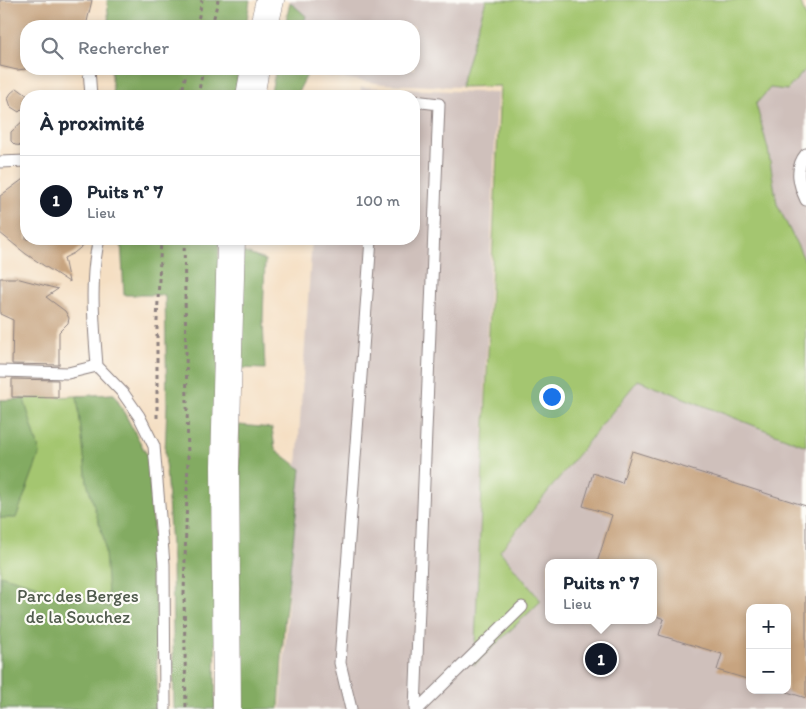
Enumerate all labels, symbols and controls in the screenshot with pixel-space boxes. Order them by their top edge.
search box [20,20,420,75]
icon: search [38,34,66,62]
text: Rechercher [78,36,169,59]
text: À proximité [40,110,145,135]
text: Puits n° 7 [87,180,163,203]
text: 1 [52,191,60,210]
text: 100 m [356,191,400,210]
text: Lieu [87,203,116,222]
your location [539,384,565,410]
popup [545,559,657,624]
text: Puits n° 7 [563,571,639,594]
park label: Parc des Berges de la Souchez [17,585,139,628]
text: Lieu [563,594,592,613]
map controls [746,604,791,694]
button: + [746,604,791,649]
pin: 1 [585,640,617,678]
button: − [746,649,791,694]

